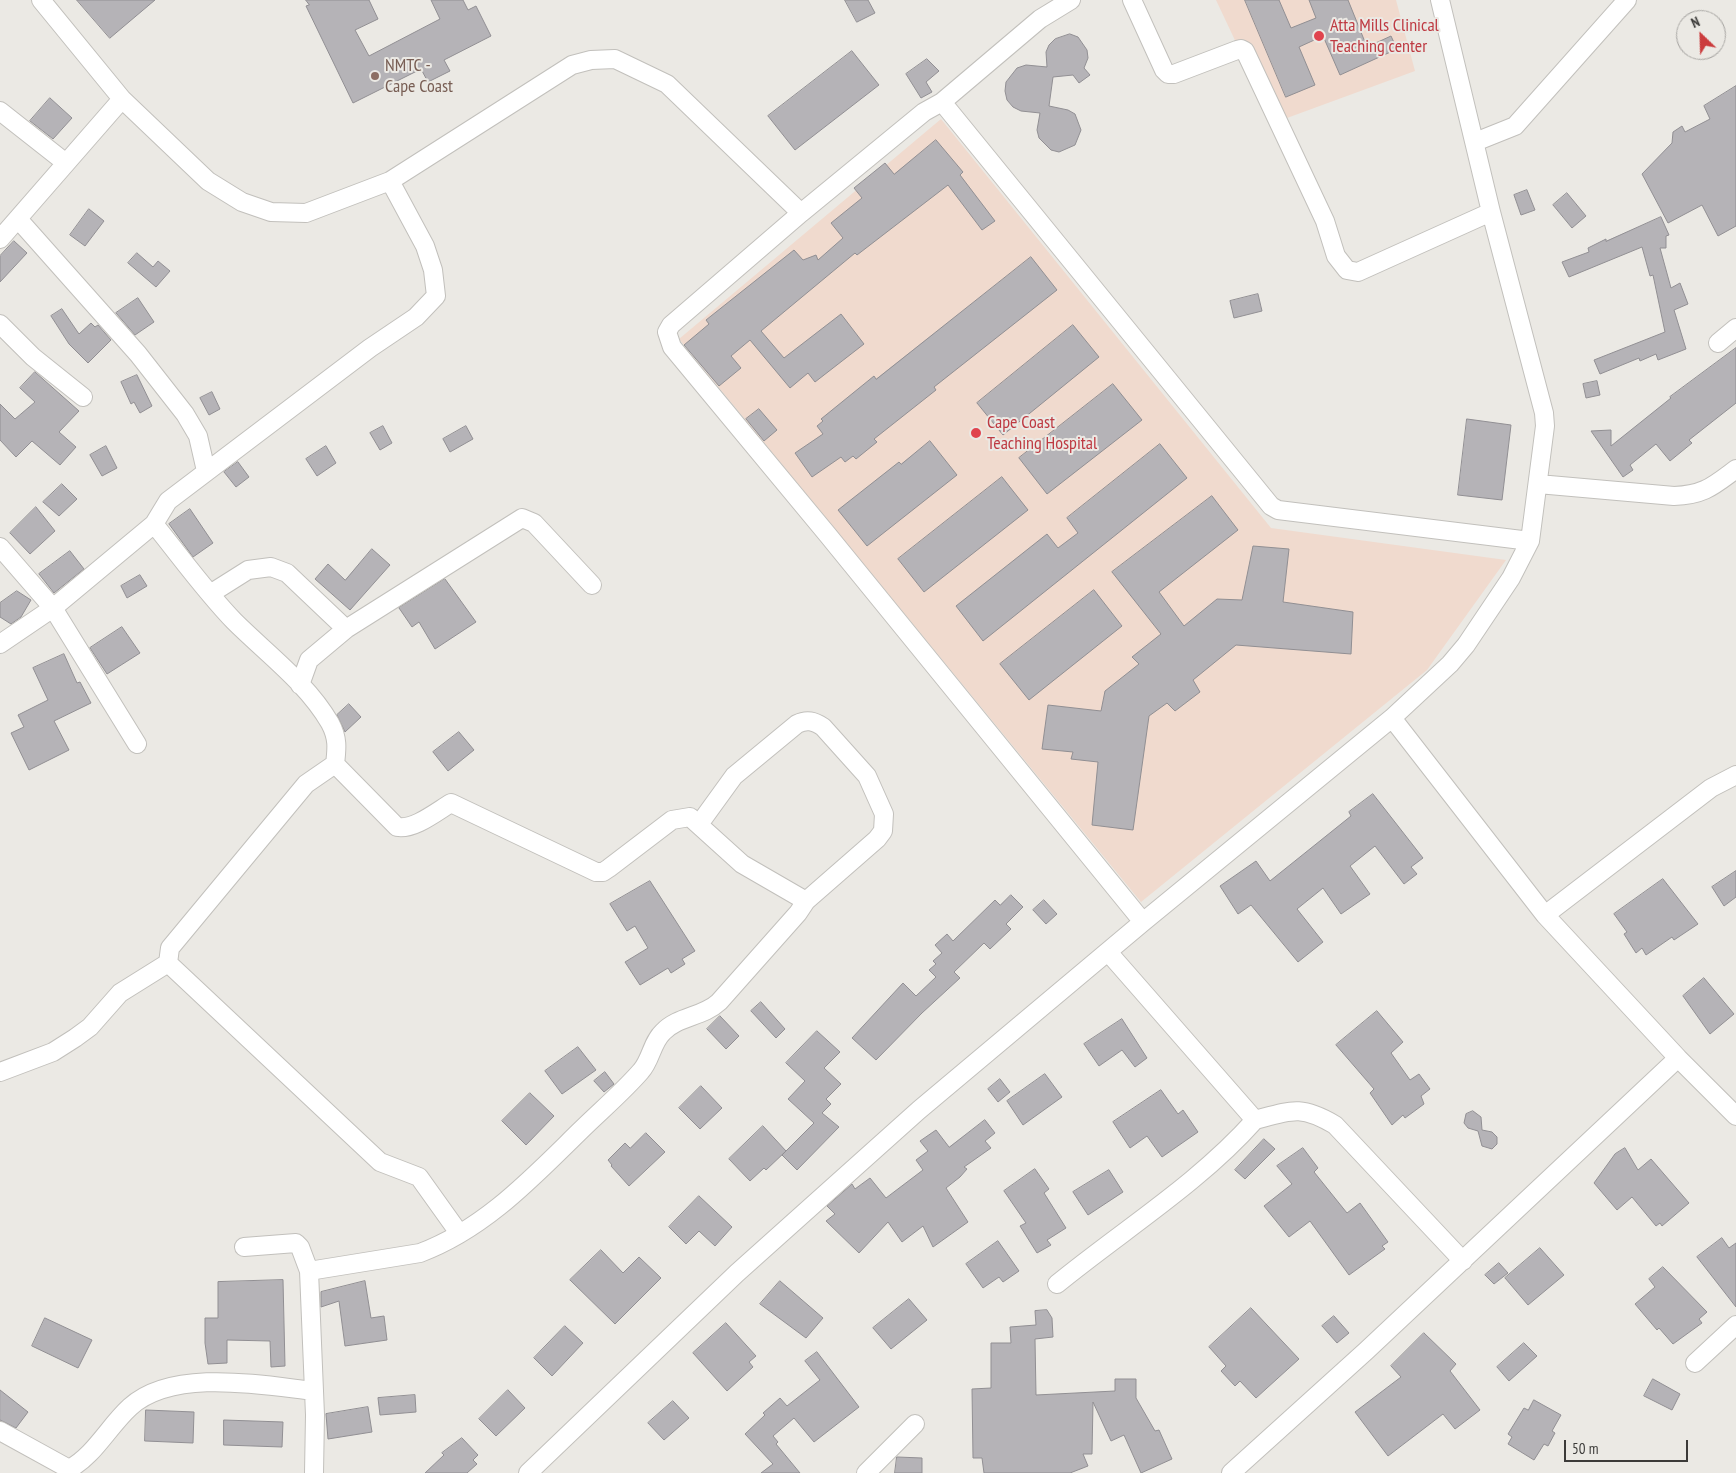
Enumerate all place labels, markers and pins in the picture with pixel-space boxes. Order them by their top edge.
place label: Atta Mills Clinical Teaching center [1330,15,1439,58]
marker: Atta Mills Clinical Teaching center [1312,29,1326,43]
place label: NMTC - Cape Coast [385,55,453,98]
marker: NMTC - Cape Coast [369,70,381,82]
place label: Cape Coast Teaching Hospital [987,412,1097,454]
marker: Cape Coast Teaching Hospital [969,426,983,440]

